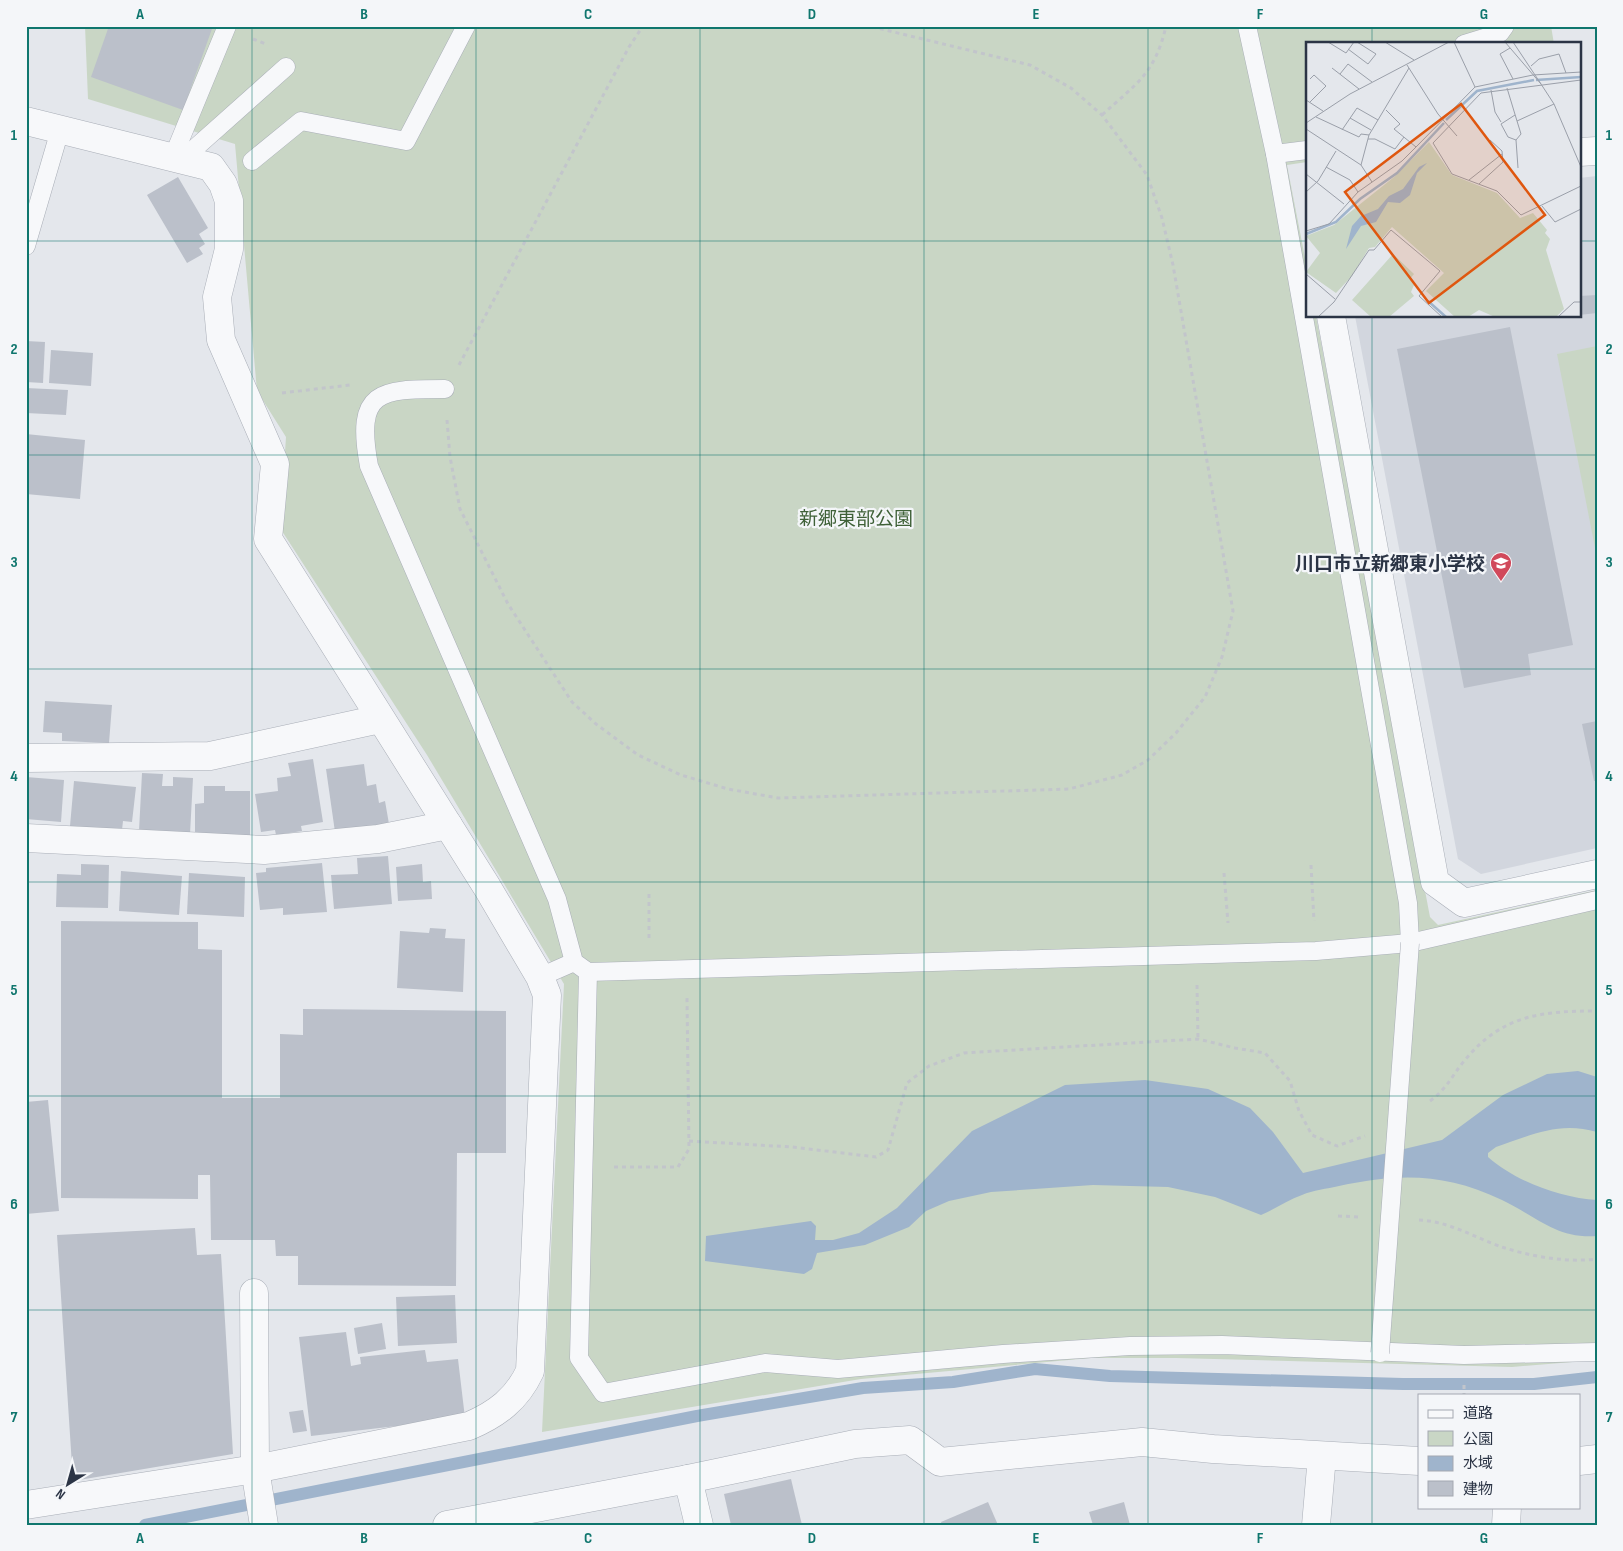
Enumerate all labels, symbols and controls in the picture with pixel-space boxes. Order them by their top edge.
text: A [135,5,144,24]
text: B [360,5,368,24]
text: C [584,5,592,24]
text: D [808,5,816,24]
text: E [1033,5,1040,24]
text: F [1257,5,1264,24]
text: G [1480,5,1488,24]
inset map [1306,42,1580,318]
text: 1 [11,126,18,145]
text: 1 [1606,126,1613,145]
text: 2 [10,340,18,359]
text: 2 [1605,340,1613,359]
park label: 新郷東部公園 [799,508,913,531]
school or university icon: 川口市立新郷東小学校 [1489,551,1513,582]
text: 3 [10,553,18,572]
place label: 川口市立新郷東小学校 [1295,553,1485,576]
text: 3 [1605,553,1613,572]
text: 4 [10,767,18,786]
text: 4 [1605,767,1613,786]
text: 5 [10,981,18,1000]
text: 5 [1605,981,1613,1000]
text: 6 [10,1195,18,1214]
text: 6 [1605,1195,1613,1214]
legend [1418,1394,1580,1508]
text: 道路 [1463,1404,1493,1423]
text: 7 [11,1408,18,1427]
text: 7 [1606,1408,1613,1427]
text: 公園 [1463,1430,1493,1449]
text: 水域 [1463,1454,1493,1473]
north arrow [42,1458,92,1508]
text: 建物 [1463,1480,1493,1499]
text: N [52,1485,69,1503]
text: A [135,1529,144,1548]
text: B [360,1529,368,1548]
text: C [584,1529,592,1548]
text: D [808,1529,816,1548]
text: E [1033,1529,1040,1548]
text: F [1257,1529,1264,1548]
text: G [1480,1529,1488,1548]

